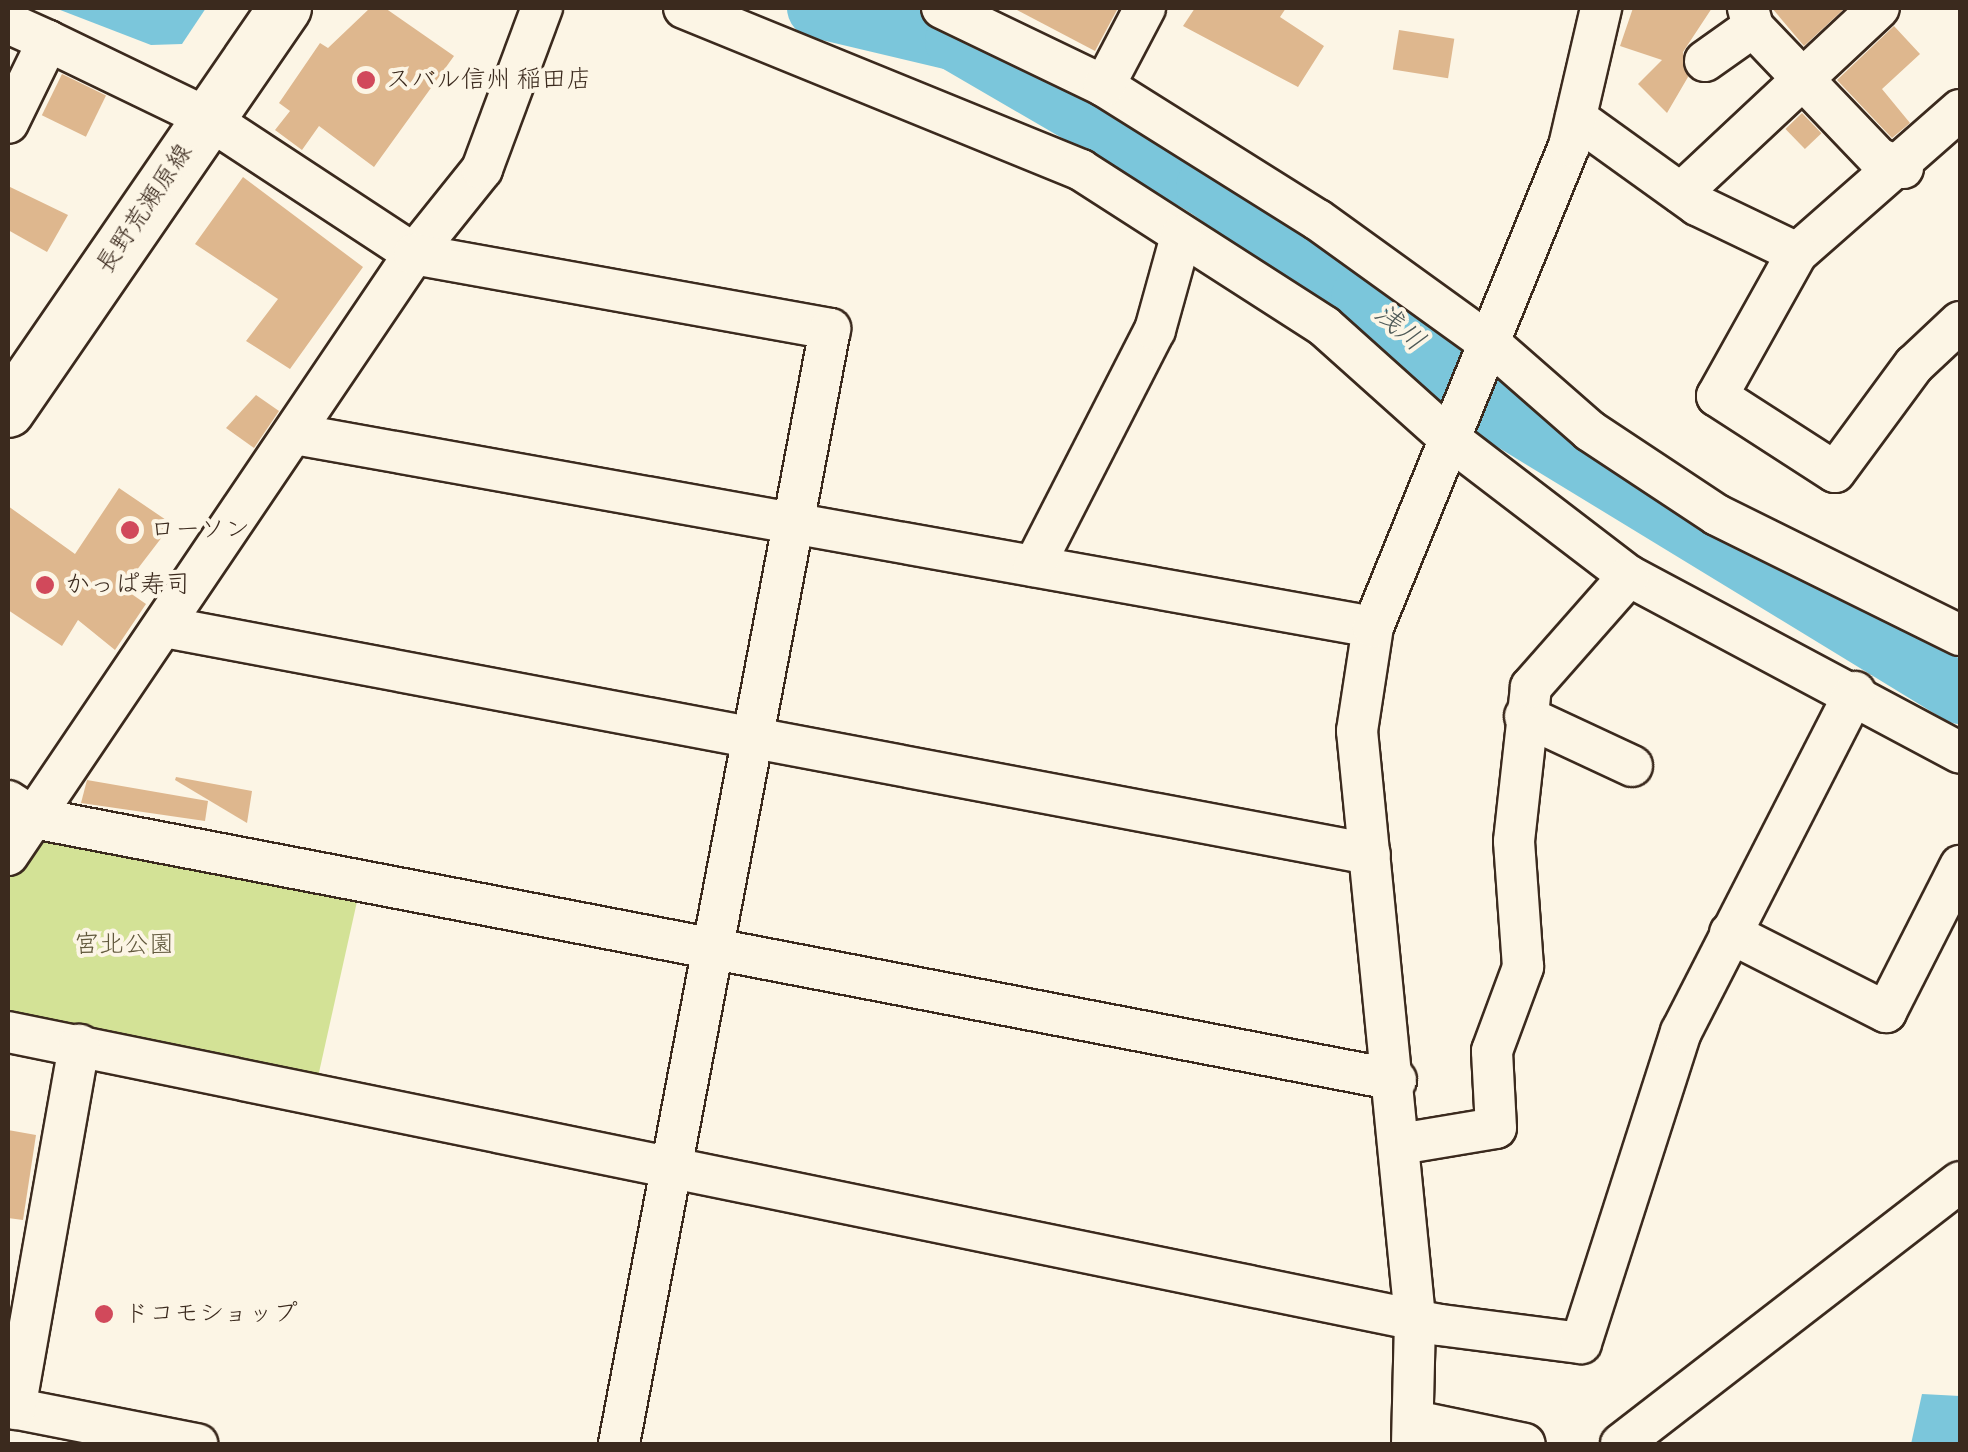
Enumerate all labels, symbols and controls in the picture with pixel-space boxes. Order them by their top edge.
place label: スバル信州 稲田店 [386,65,591,95]
marker: スバル信州 稲田店 [355,69,377,91]
street label: 長野荒瀬原線 [91,138,199,280]
water label: 浅川 [1367,297,1431,359]
place label: ローソン [150,515,250,545]
marker: ローソン [119,519,141,541]
place label: かっぱ寿司 [65,570,190,600]
marker: かっぱ寿司 [34,574,56,596]
park label: 宮北公園 [74,930,174,960]
place label: ドコモショップ [124,1299,299,1329]
marker: ドコモショップ [93,1303,115,1325]

